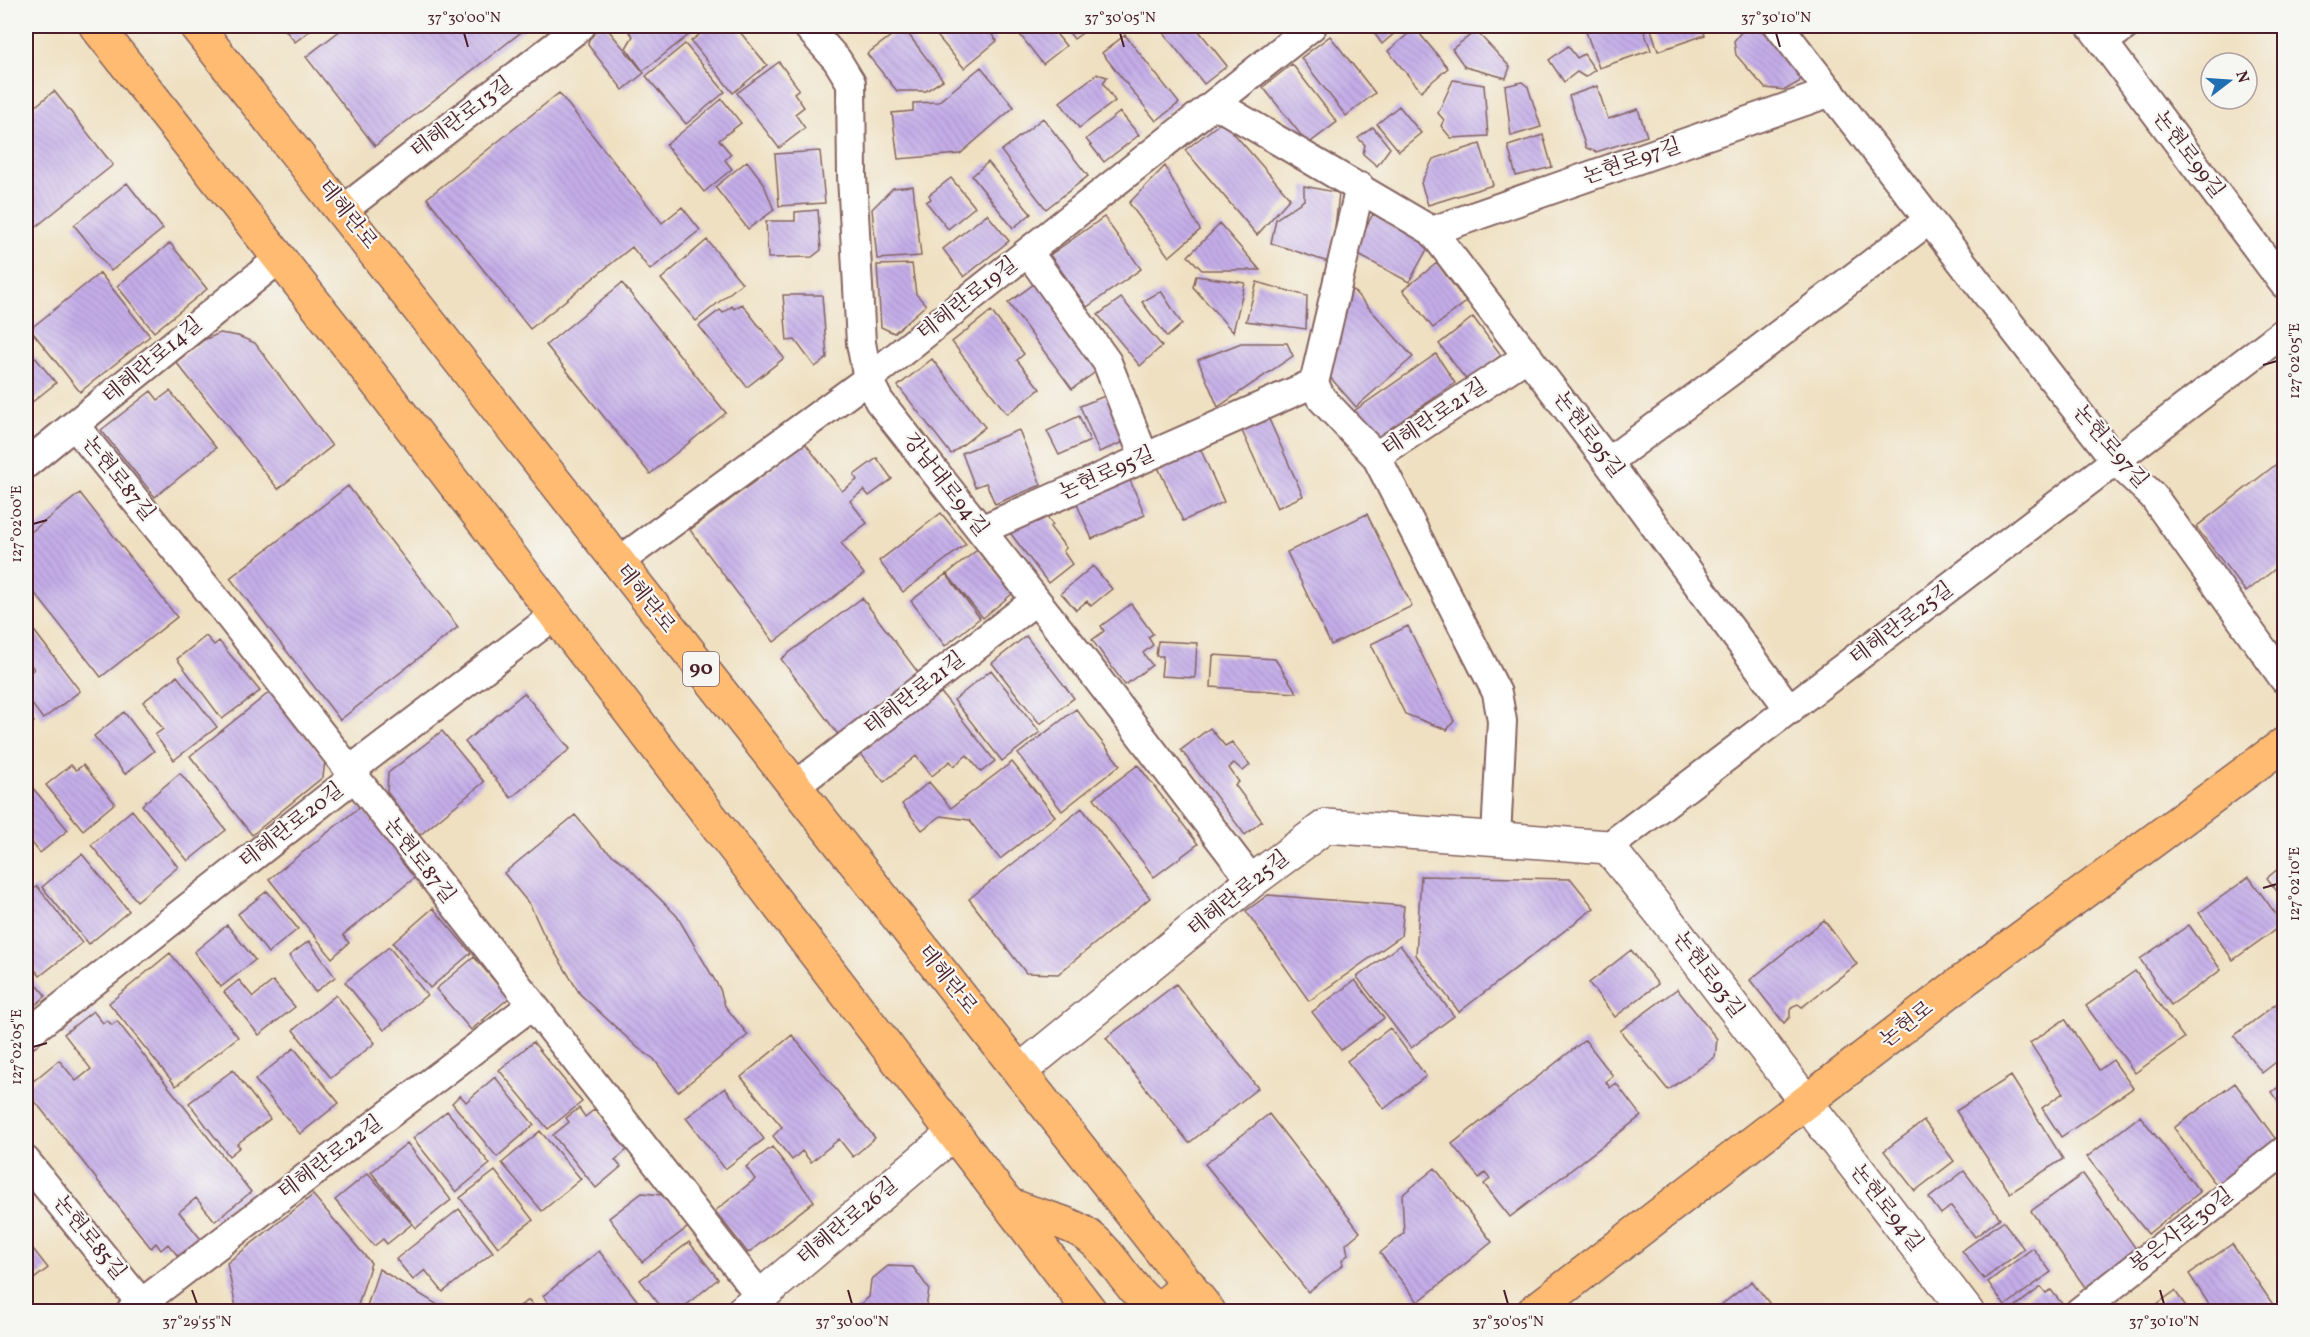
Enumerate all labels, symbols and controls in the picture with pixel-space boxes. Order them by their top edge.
text: 37°30'00"N [427,8,501,29]
text: 37°30'05"N [1084,8,1156,29]
text: 37°30'10"N [1741,8,1811,29]
north arrow [2199,51,2259,111]
text: N [2229,68,2254,86]
street label: 테헤란로13길 [405,70,519,166]
street label: 논현로99길 [2145,105,2231,205]
street label: 논현로97길 [1579,132,1685,192]
street label: 테헤란로 [311,174,383,256]
street label: 테헤란로19길 [912,250,1024,348]
street label: 테헤란로14길 [97,311,209,411]
text: 127°02'05"E [2285,323,2306,399]
street label: 테헤란로21길 [1377,372,1493,464]
street label: 논현로95길 [1546,386,1630,484]
street label: 논현로97길 [2066,399,2154,495]
street label: 강남대로94길 [895,427,995,543]
street label: 논현로87길 [75,430,161,528]
street label: 논현로95길 [1055,440,1159,508]
text: 127°02'00"E [7,485,28,563]
street label: 테헤란로 [609,558,681,640]
street label: 테헤란로25길 [1844,575,1960,673]
street label: 테헤란로21길 [858,645,972,743]
road number: 90 [683,652,719,686]
street label: 테헤란로20길 [234,776,350,876]
street label: 논현로87길 [376,812,462,910]
street label: 테헤란로25길 [1182,844,1296,944]
text: 127°02'10"E [2285,847,2306,921]
street label: 논현로93길 [1666,925,1750,1025]
street label: 테헤란로 [911,939,983,1021]
street label: 논현로 [1874,995,1940,1055]
text: 127°02'05"E [7,1009,28,1085]
street label: 테헤란로22길 [273,1109,389,1207]
street label: 논현로94길 [1843,1158,1929,1258]
street label: 테헤란로26길 [791,1171,905,1273]
street label: 봉은사로30길 [2124,1181,2240,1281]
street label: 논현로85길 [46,1189,132,1287]
text: 37°29'55"N [162,1312,232,1333]
text: 37°30'00"N [815,1312,889,1333]
text: 37°30'05"N [1472,1312,1544,1333]
text: 37°30'10"N [2129,1312,2199,1333]

